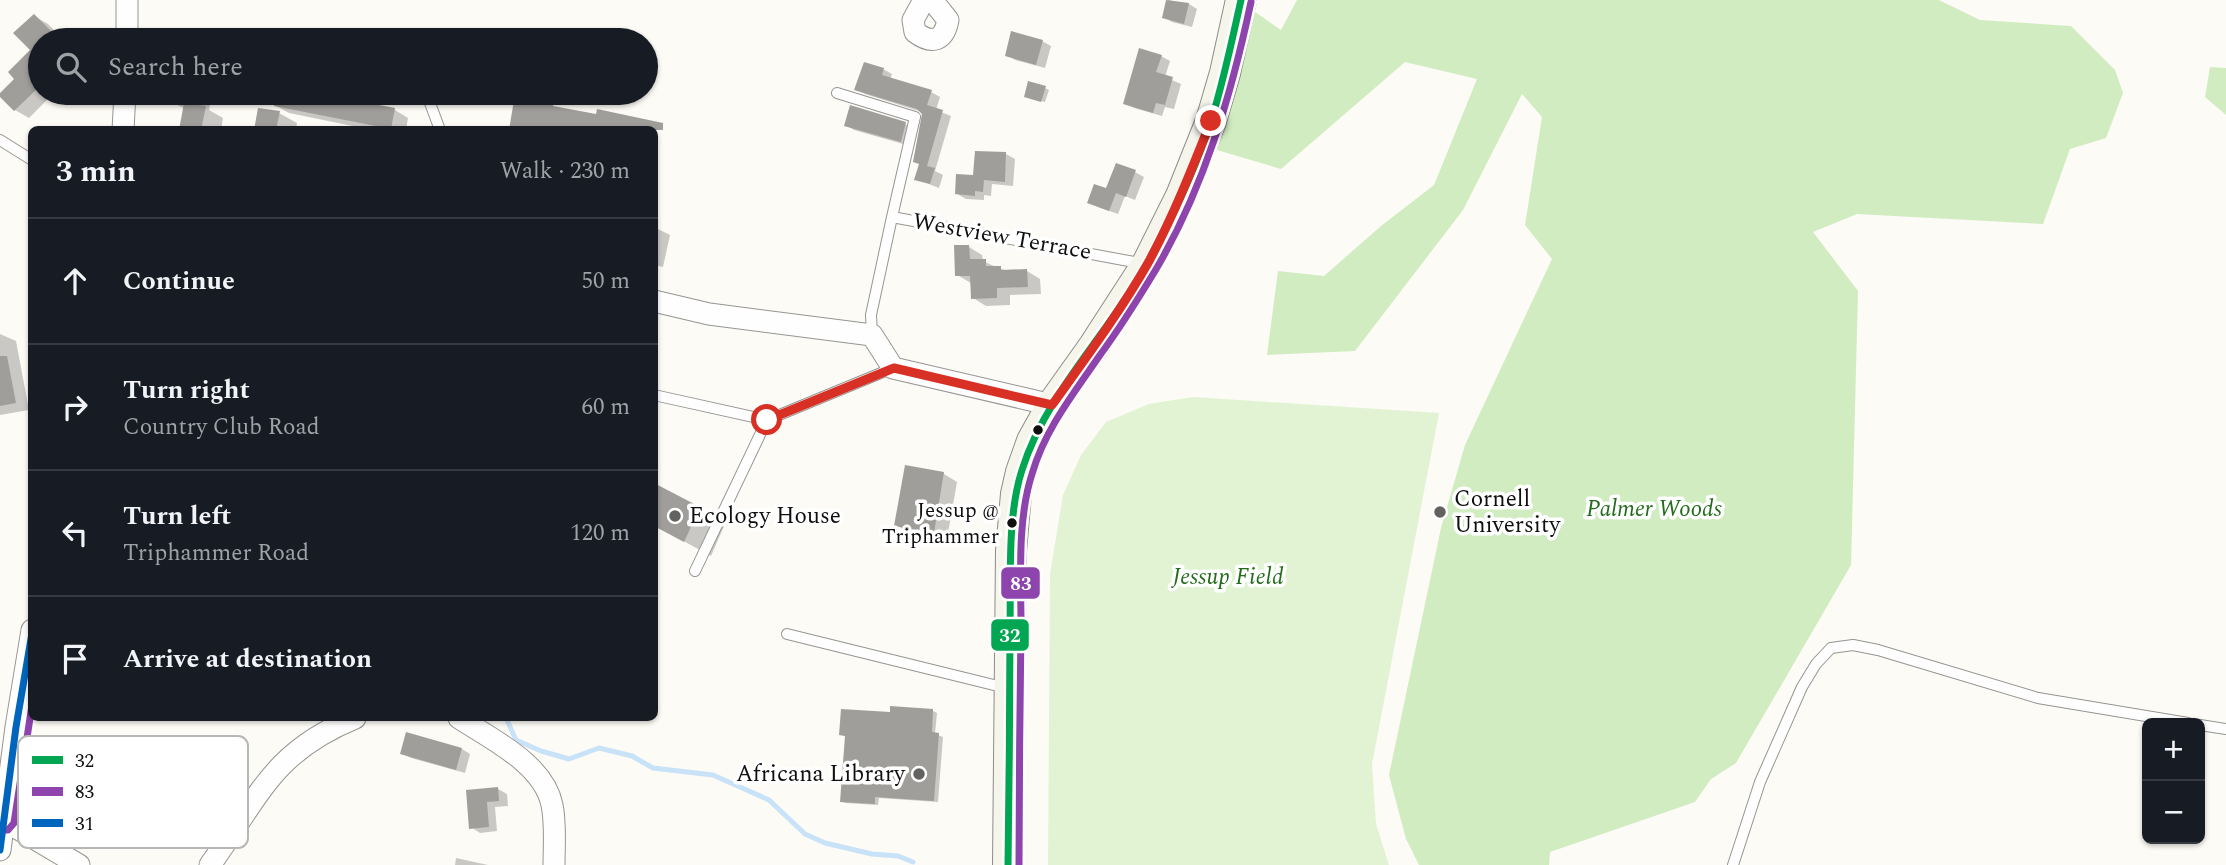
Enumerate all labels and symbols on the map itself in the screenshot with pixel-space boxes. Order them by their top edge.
route end [1195,105,1226,136]
street label: Westview Terrace [910,204,1094,270]
route start [751,404,782,435]
unlabelled marker [1031,423,1045,437]
place label: Cornell University [1454,482,1561,543]
park label: Palmer Woods [1586,492,1722,527]
place label: Jessup @ Triphammer [882,495,999,553]
place label: Ecology House [689,499,841,534]
marker: Cornell University [1432,504,1448,520]
marker: Ecology House [667,508,683,524]
marker: Jessup @ Triphammer [1005,516,1019,530]
park label: Jessup Field [1170,560,1284,595]
line badge: 83 [1000,566,1041,600]
text: 83 [1010,570,1032,599]
line badge: 32 [990,618,1030,652]
text: 32 [999,622,1021,651]
legend [18,736,248,848]
text: 32 [75,747,94,776]
place label: Africana Library [736,757,906,792]
marker: Africana Library [911,766,927,782]
text: 83 [75,778,95,807]
text: 31 [75,810,94,839]

